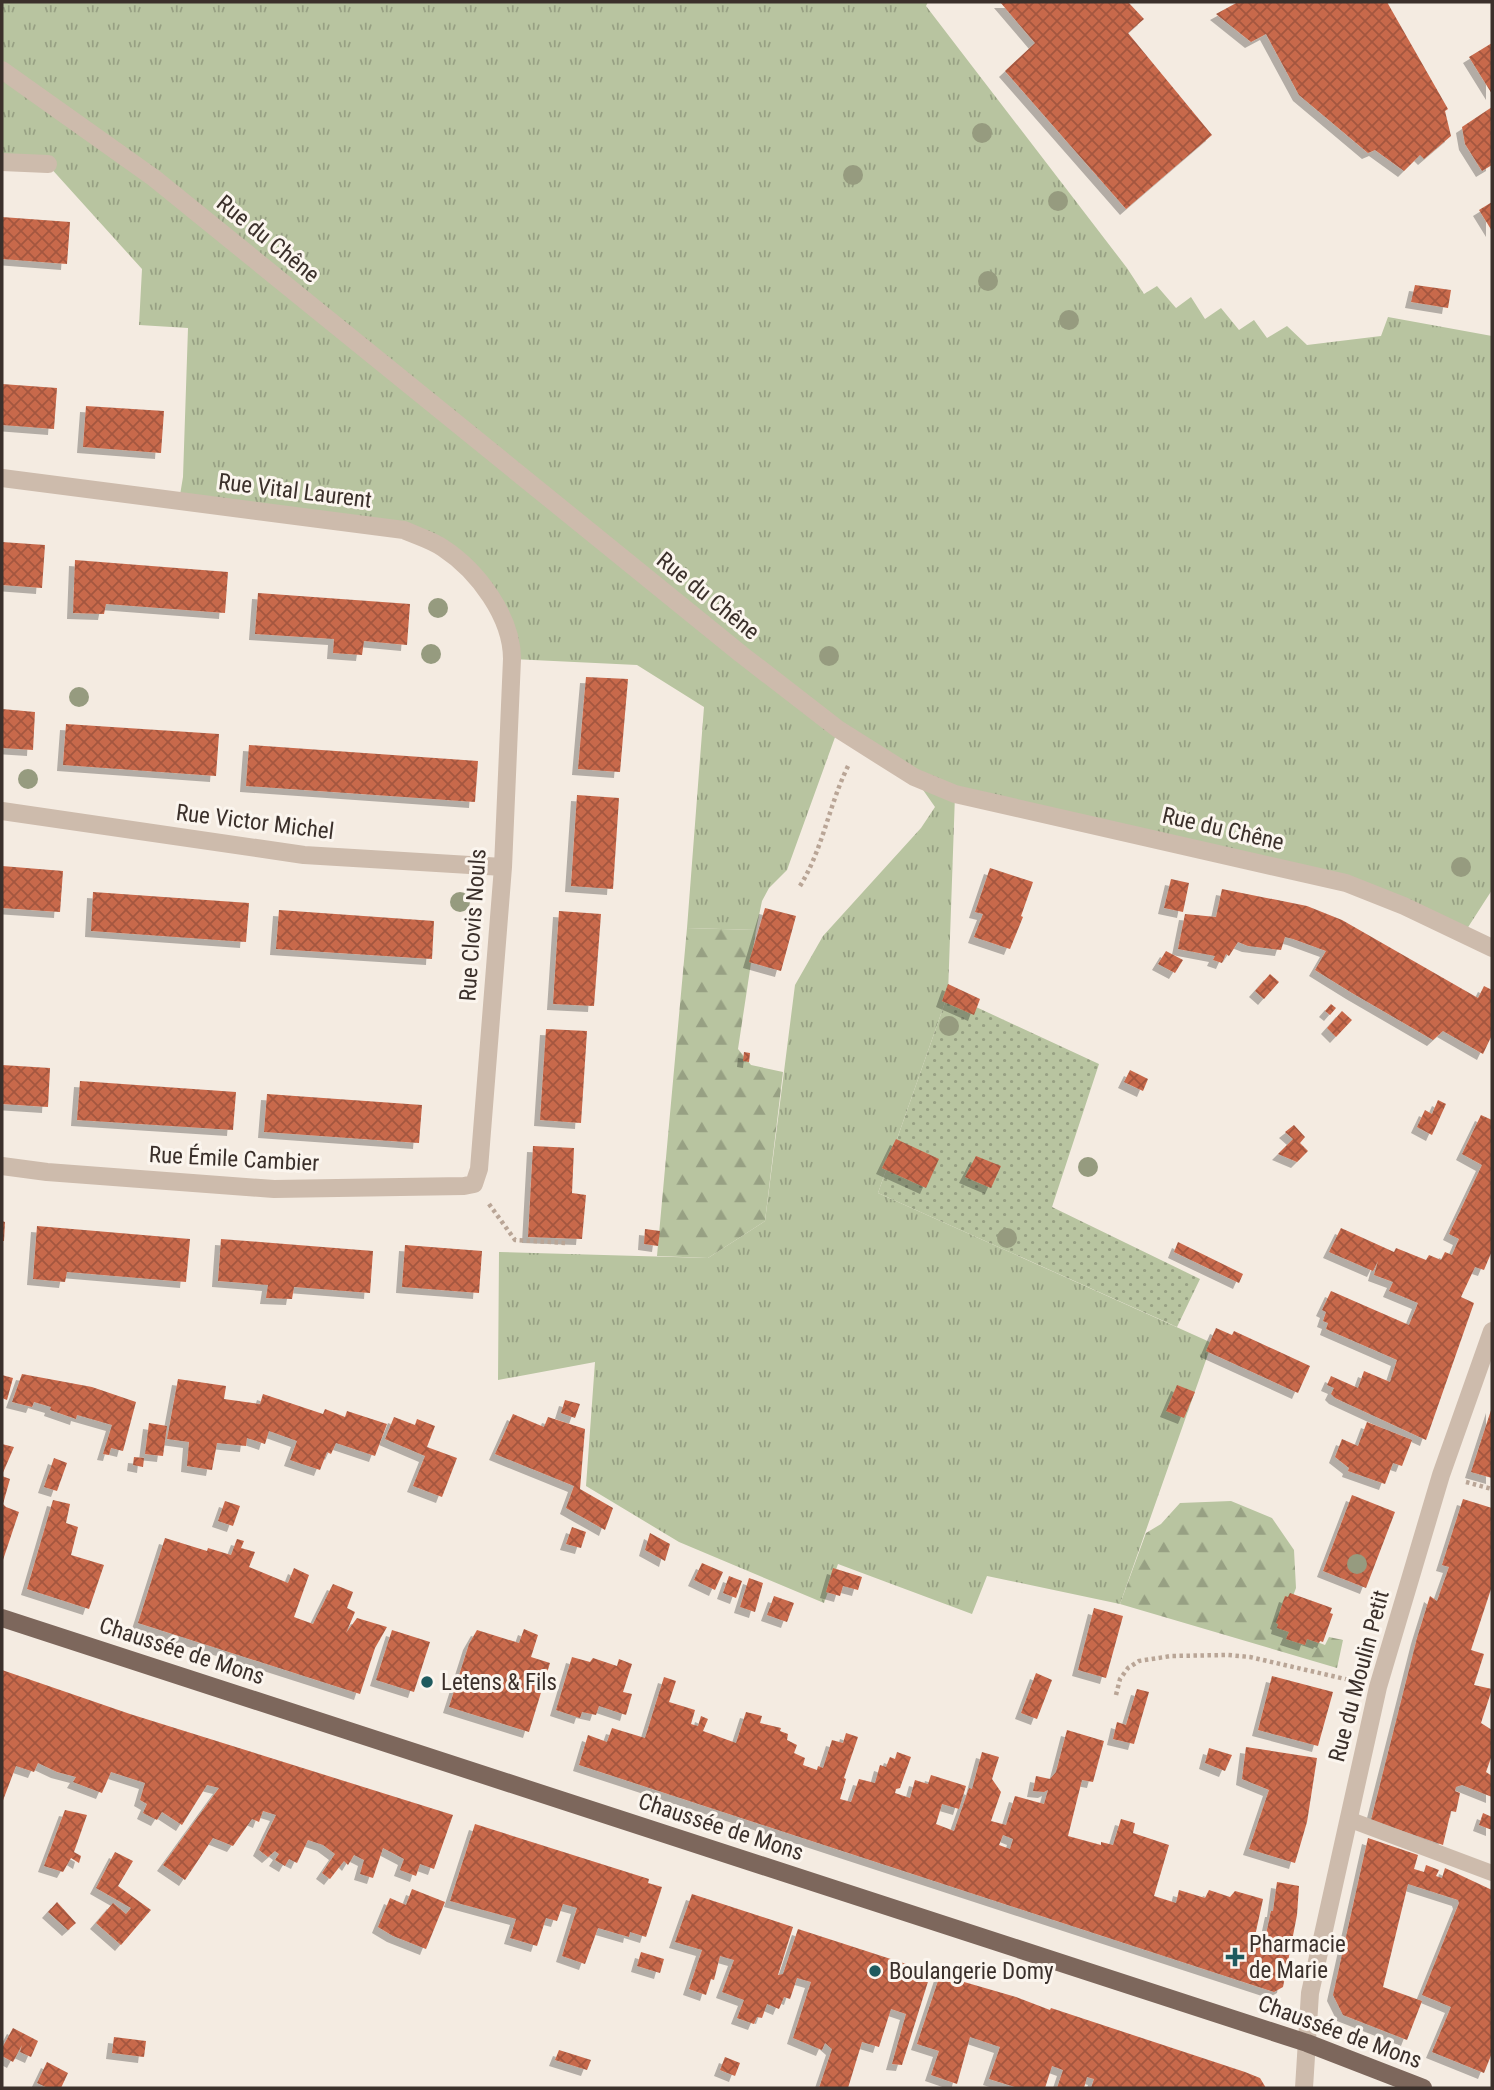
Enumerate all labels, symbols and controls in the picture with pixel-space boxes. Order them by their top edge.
street label: Rue du Chêne [211,189,325,289]
street label: Rue Vital Laurent [217,468,373,514]
street label: Rue du Chêne [651,546,765,646]
street label: Rue Victor Michel [174,799,336,845]
street label: Rue du Chêne [1160,802,1286,856]
street label: Rue Clovis Nouls [454,848,492,1002]
street label: Rue Émile Cambier [148,1140,320,1177]
street label: Rue du Moulin Petit [1323,1587,1395,1765]
street label: Chaussée de Mons [96,1612,268,1690]
place label: Letens & Fils [441,1669,557,1696]
marker: Letens & Fils [419,1674,435,1690]
street label: Chaussée de Mons [635,1788,807,1866]
place label: Pharmacie de Marie [1249,1931,1346,1984]
marker: Pharmacie de Marie [1227,1949,1243,1965]
place label: Boulangerie Domy [889,1958,1054,1985]
marker: Boulangerie Domy [867,1963,883,1979]
street label: Chaussée de Mons [1255,1990,1425,2074]

